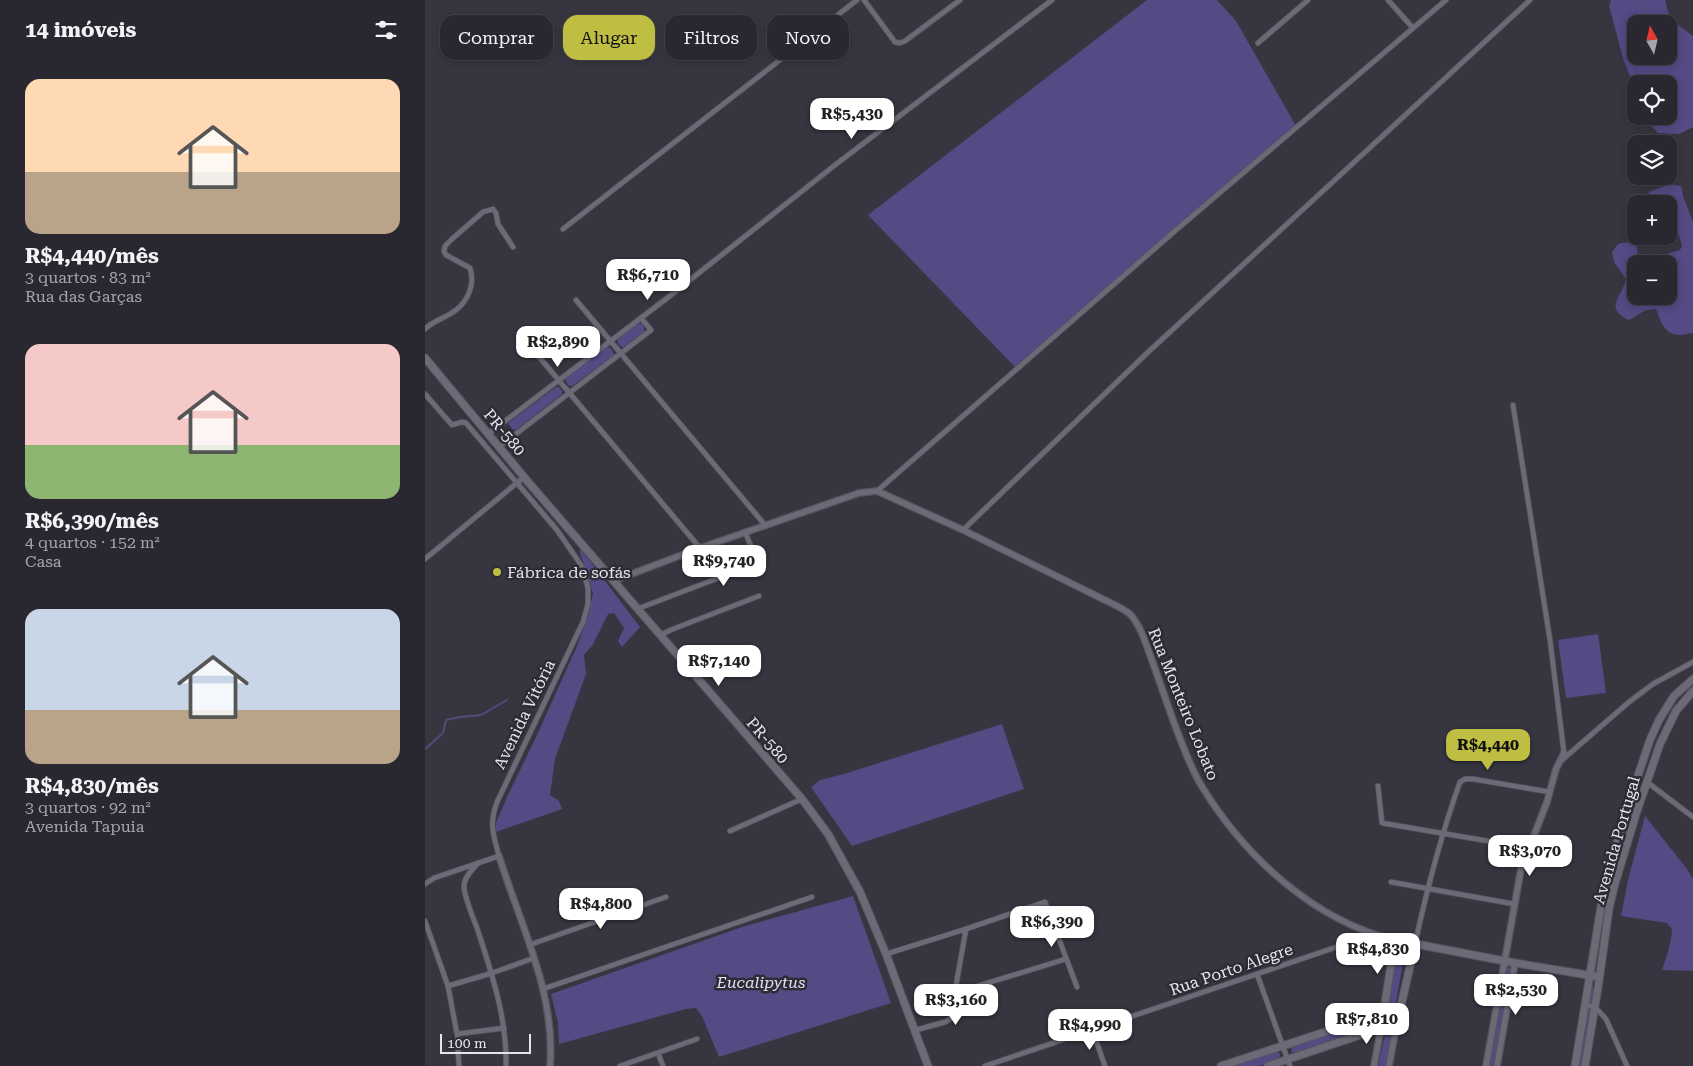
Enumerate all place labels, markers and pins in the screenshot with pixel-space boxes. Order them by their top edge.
pin: R$5,430 [806,98,898,140]
pin: R$6,710 [602,258,694,301]
pin: R$2,890 [512,326,604,368]
pin: R$9,740 [678,544,770,587]
place label: Fábrica de sofás [507,563,631,582]
marker: Fábrica de sofás [491,566,503,578]
pin: R$7,140 [673,644,765,687]
pin: R$4,440 [1442,728,1534,771]
pin: R$3,070 [1484,834,1576,877]
pin: R$4,800 [555,888,647,930]
pin: R$6,390 [1006,906,1098,948]
pin: R$4,830 [1332,932,1424,975]
pin: R$2,530 [1470,974,1562,1016]
pin: R$3,160 [910,984,1002,1026]
pin: R$7,810 [1321,1002,1413,1045]
pin: R$4,990 [1044,1008,1136,1051]

